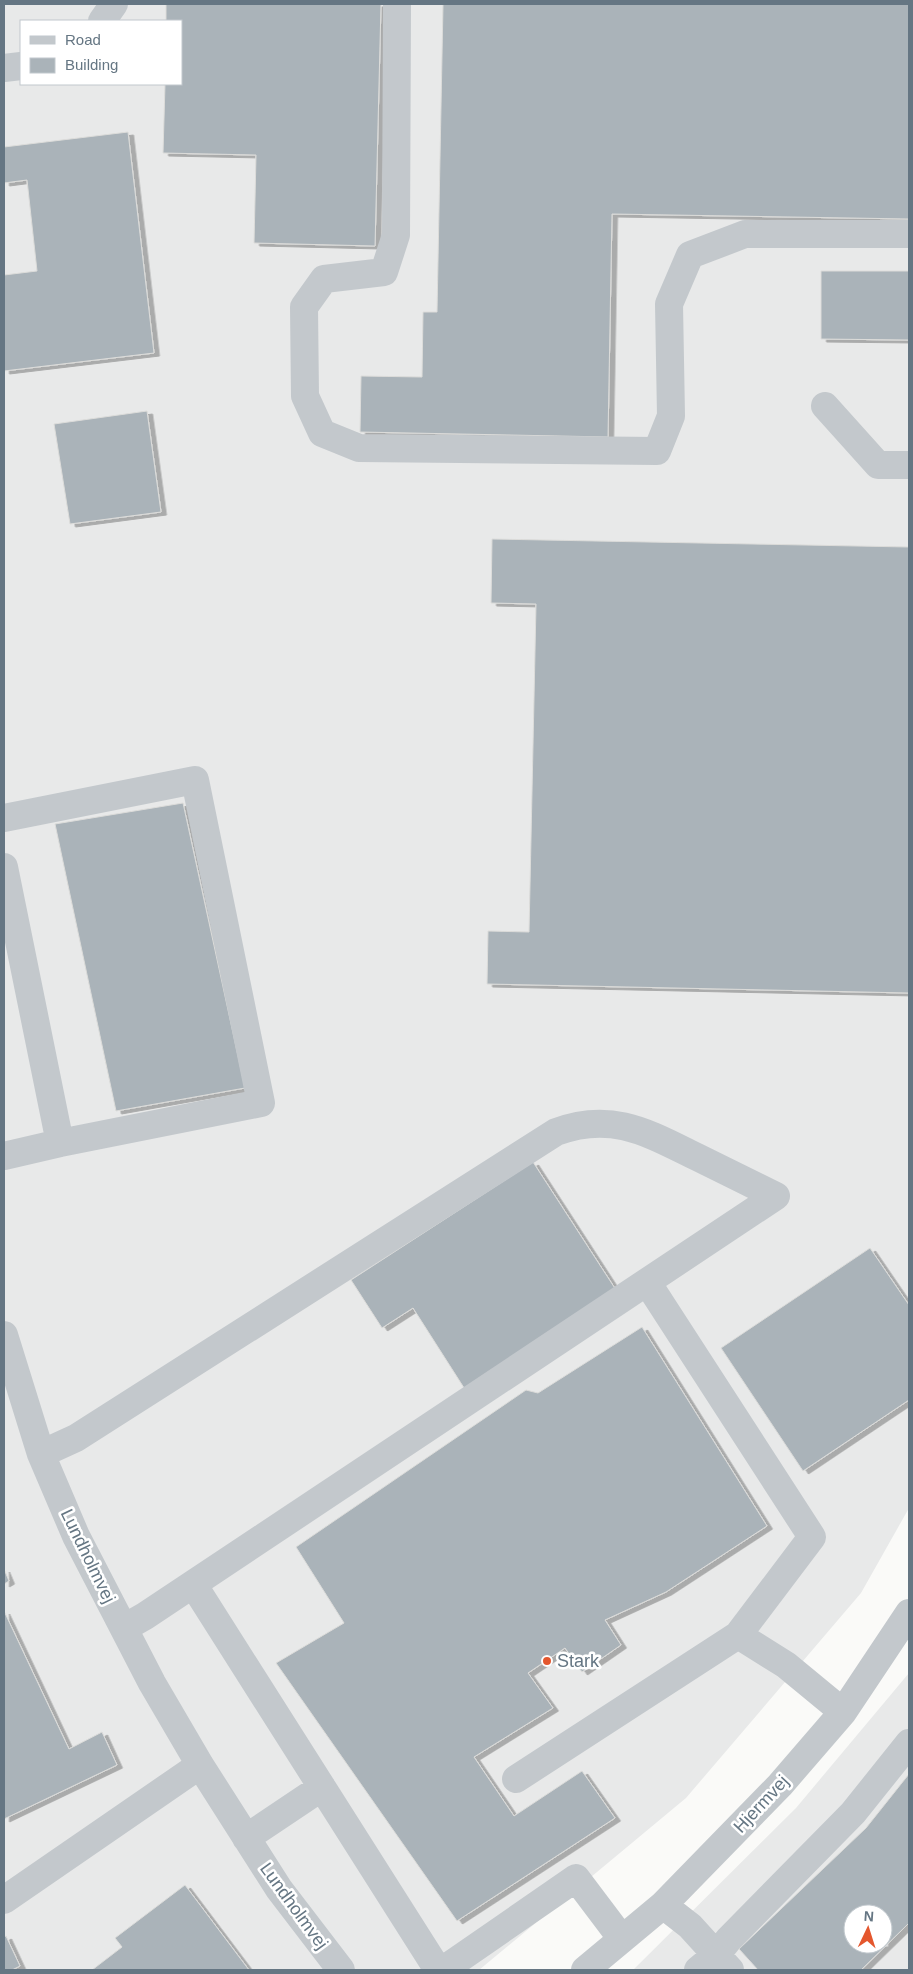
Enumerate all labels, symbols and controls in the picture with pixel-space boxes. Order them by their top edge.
legend [20,20,182,85]
text: Road [65,31,101,48]
text: Building [65,56,118,73]
street label: Lundholmvej [57,1506,119,1606]
place label: Stark [557,1651,600,1671]
marker: Stark [541,1655,553,1667]
street label: Hjermvej [729,1771,793,1837]
street label: Lundholmvej [256,1859,332,1953]
north arrow [843,1904,893,1954]
text: N [863,1908,875,1924]

